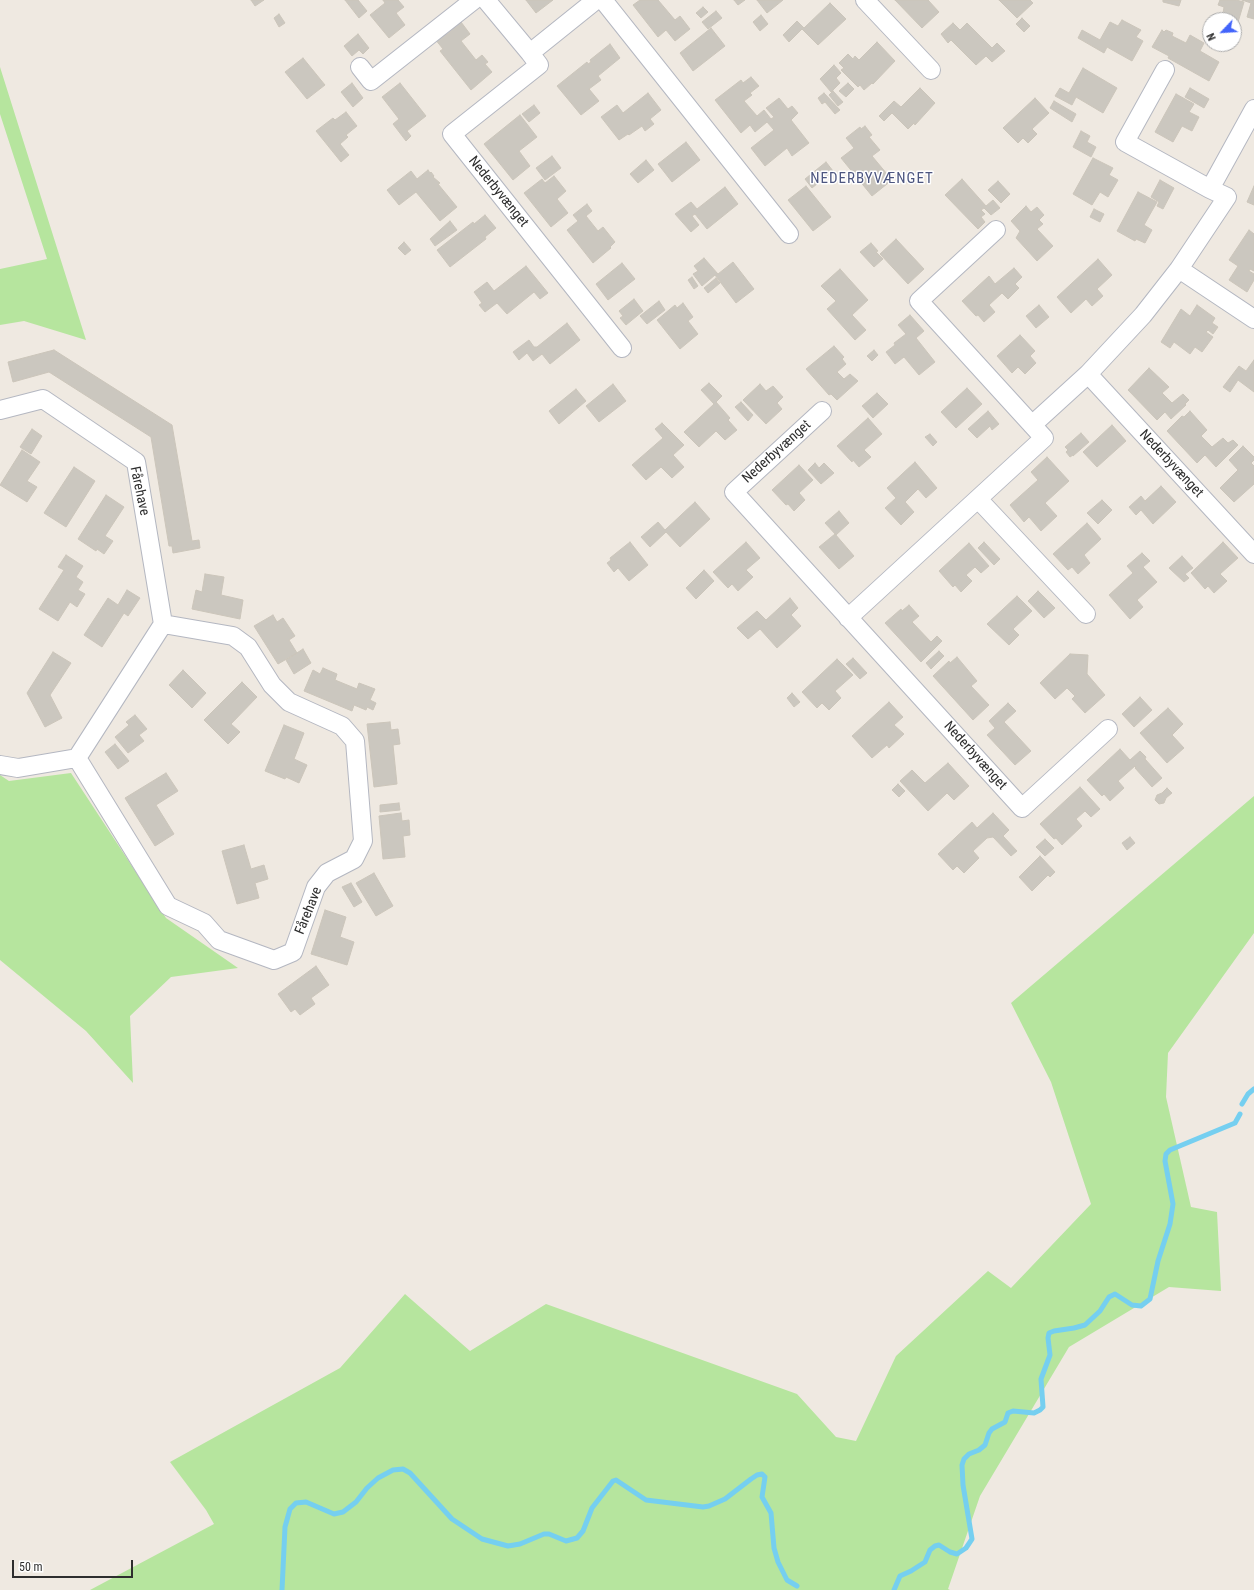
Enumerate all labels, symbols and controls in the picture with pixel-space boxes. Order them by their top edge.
north arrow [1202,12,1242,52]
text: N [1204,31,1219,43]
street label: Nederbyvænget [464,153,532,231]
district label: NEDERBYVÆNGET [810,170,934,188]
street label: Nederbyvænget [739,417,815,487]
street label: Nederbyvænget [1135,427,1207,501]
street label: Fårehave [126,465,152,517]
street label: Nederbyvænget [940,718,1010,794]
street label: Fårehave [292,885,326,937]
scale bar [14,1552,135,1578]
text: 50 m [19,1560,43,1574]

